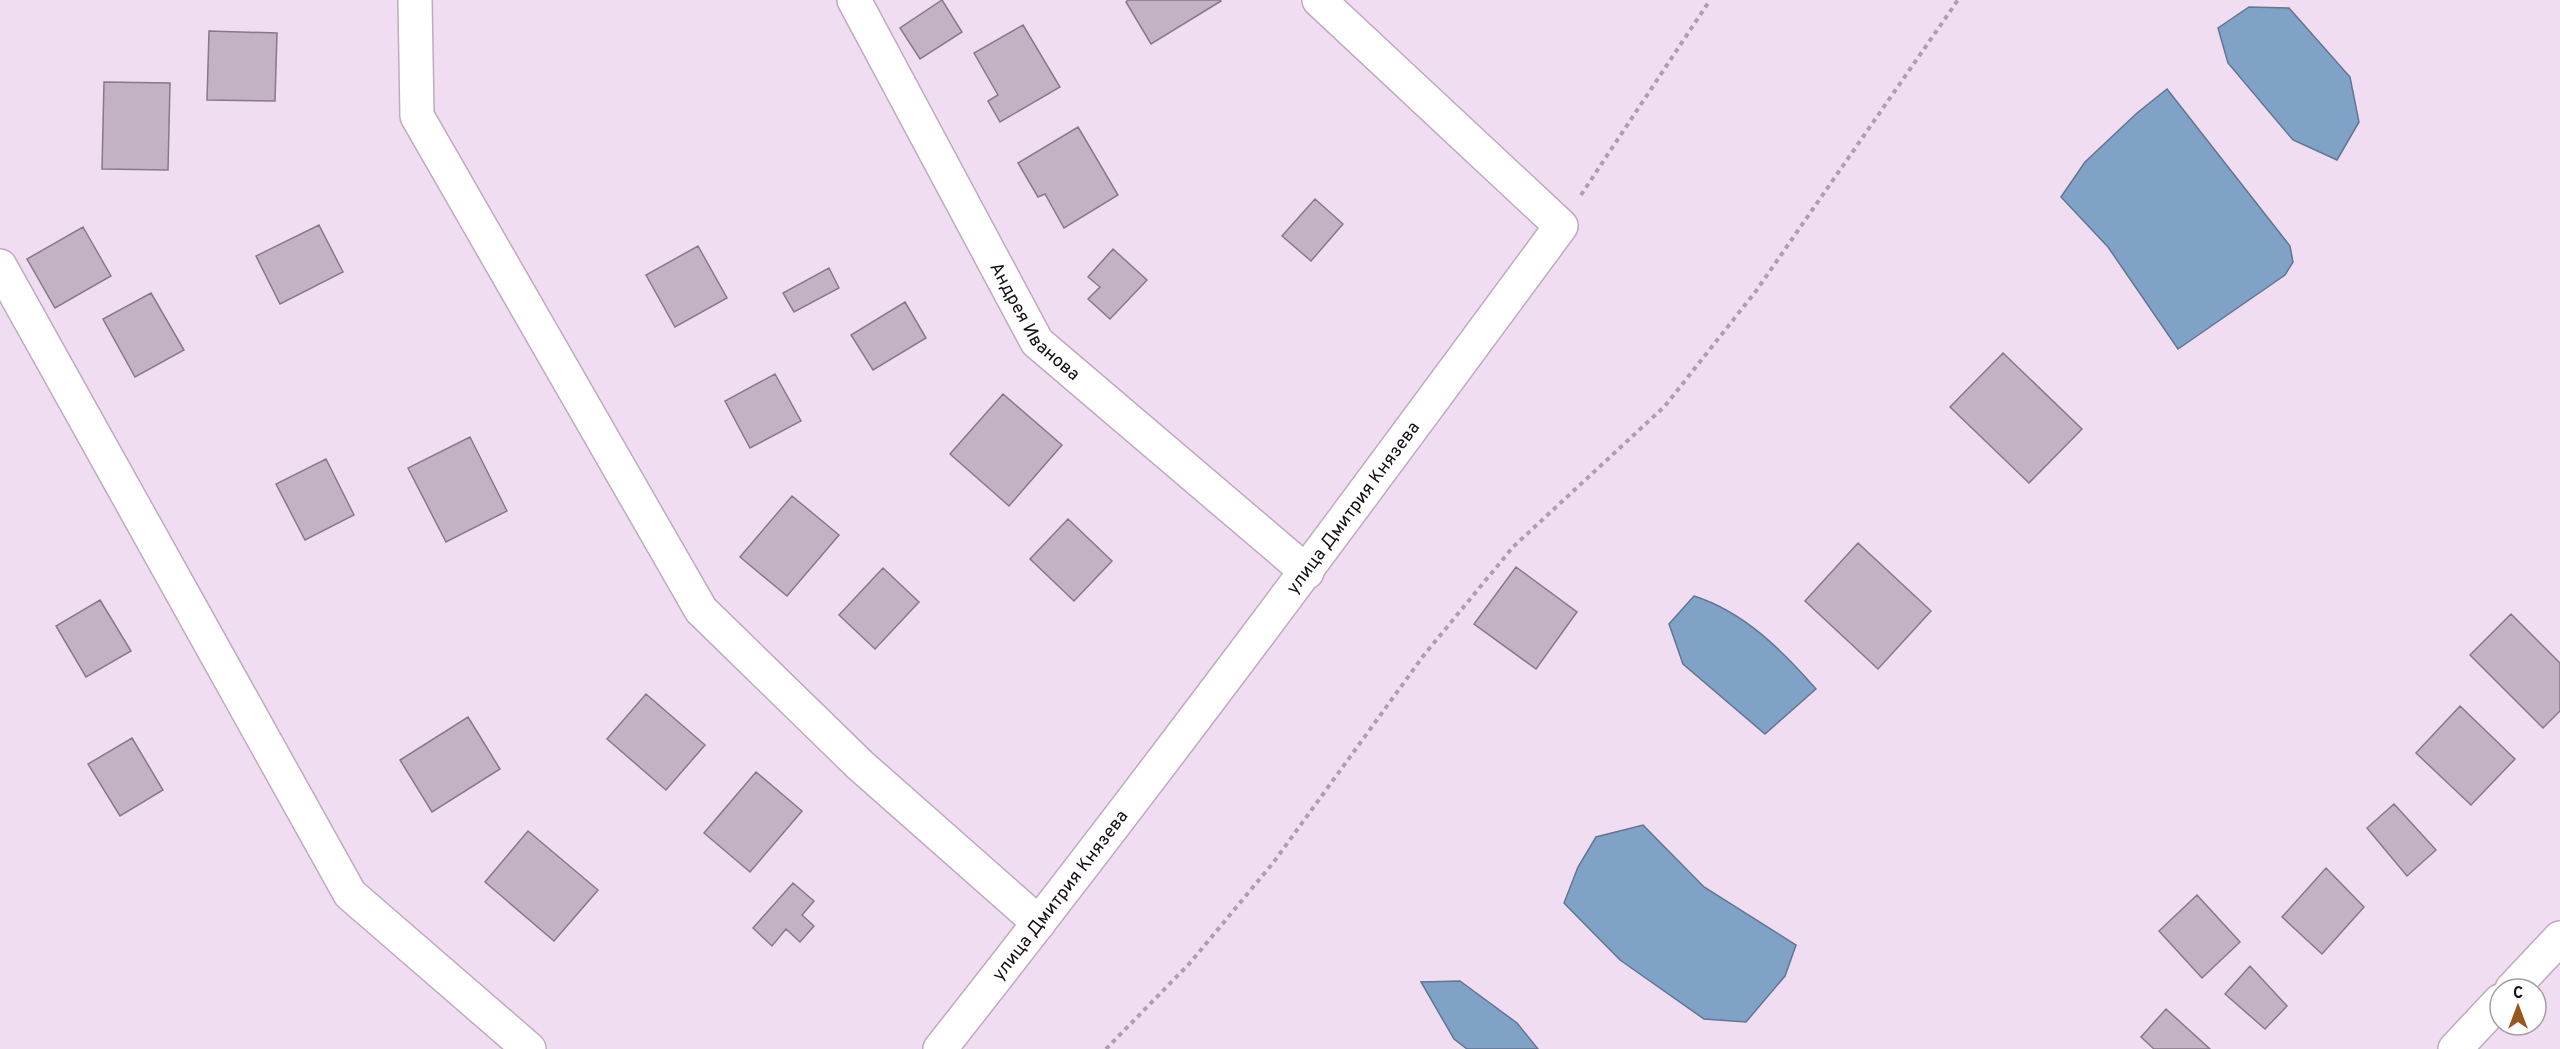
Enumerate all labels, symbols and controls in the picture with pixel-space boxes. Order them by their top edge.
street label: Андрея Иванова [984,259,1084,386]
street label: улица Дмитрия Князева [1282,417,1426,599]
street label: улица Дмитрия Князева [988,806,1134,986]
north arrow [2488,977,2548,1037]
text: С [2513,984,2523,1004]

